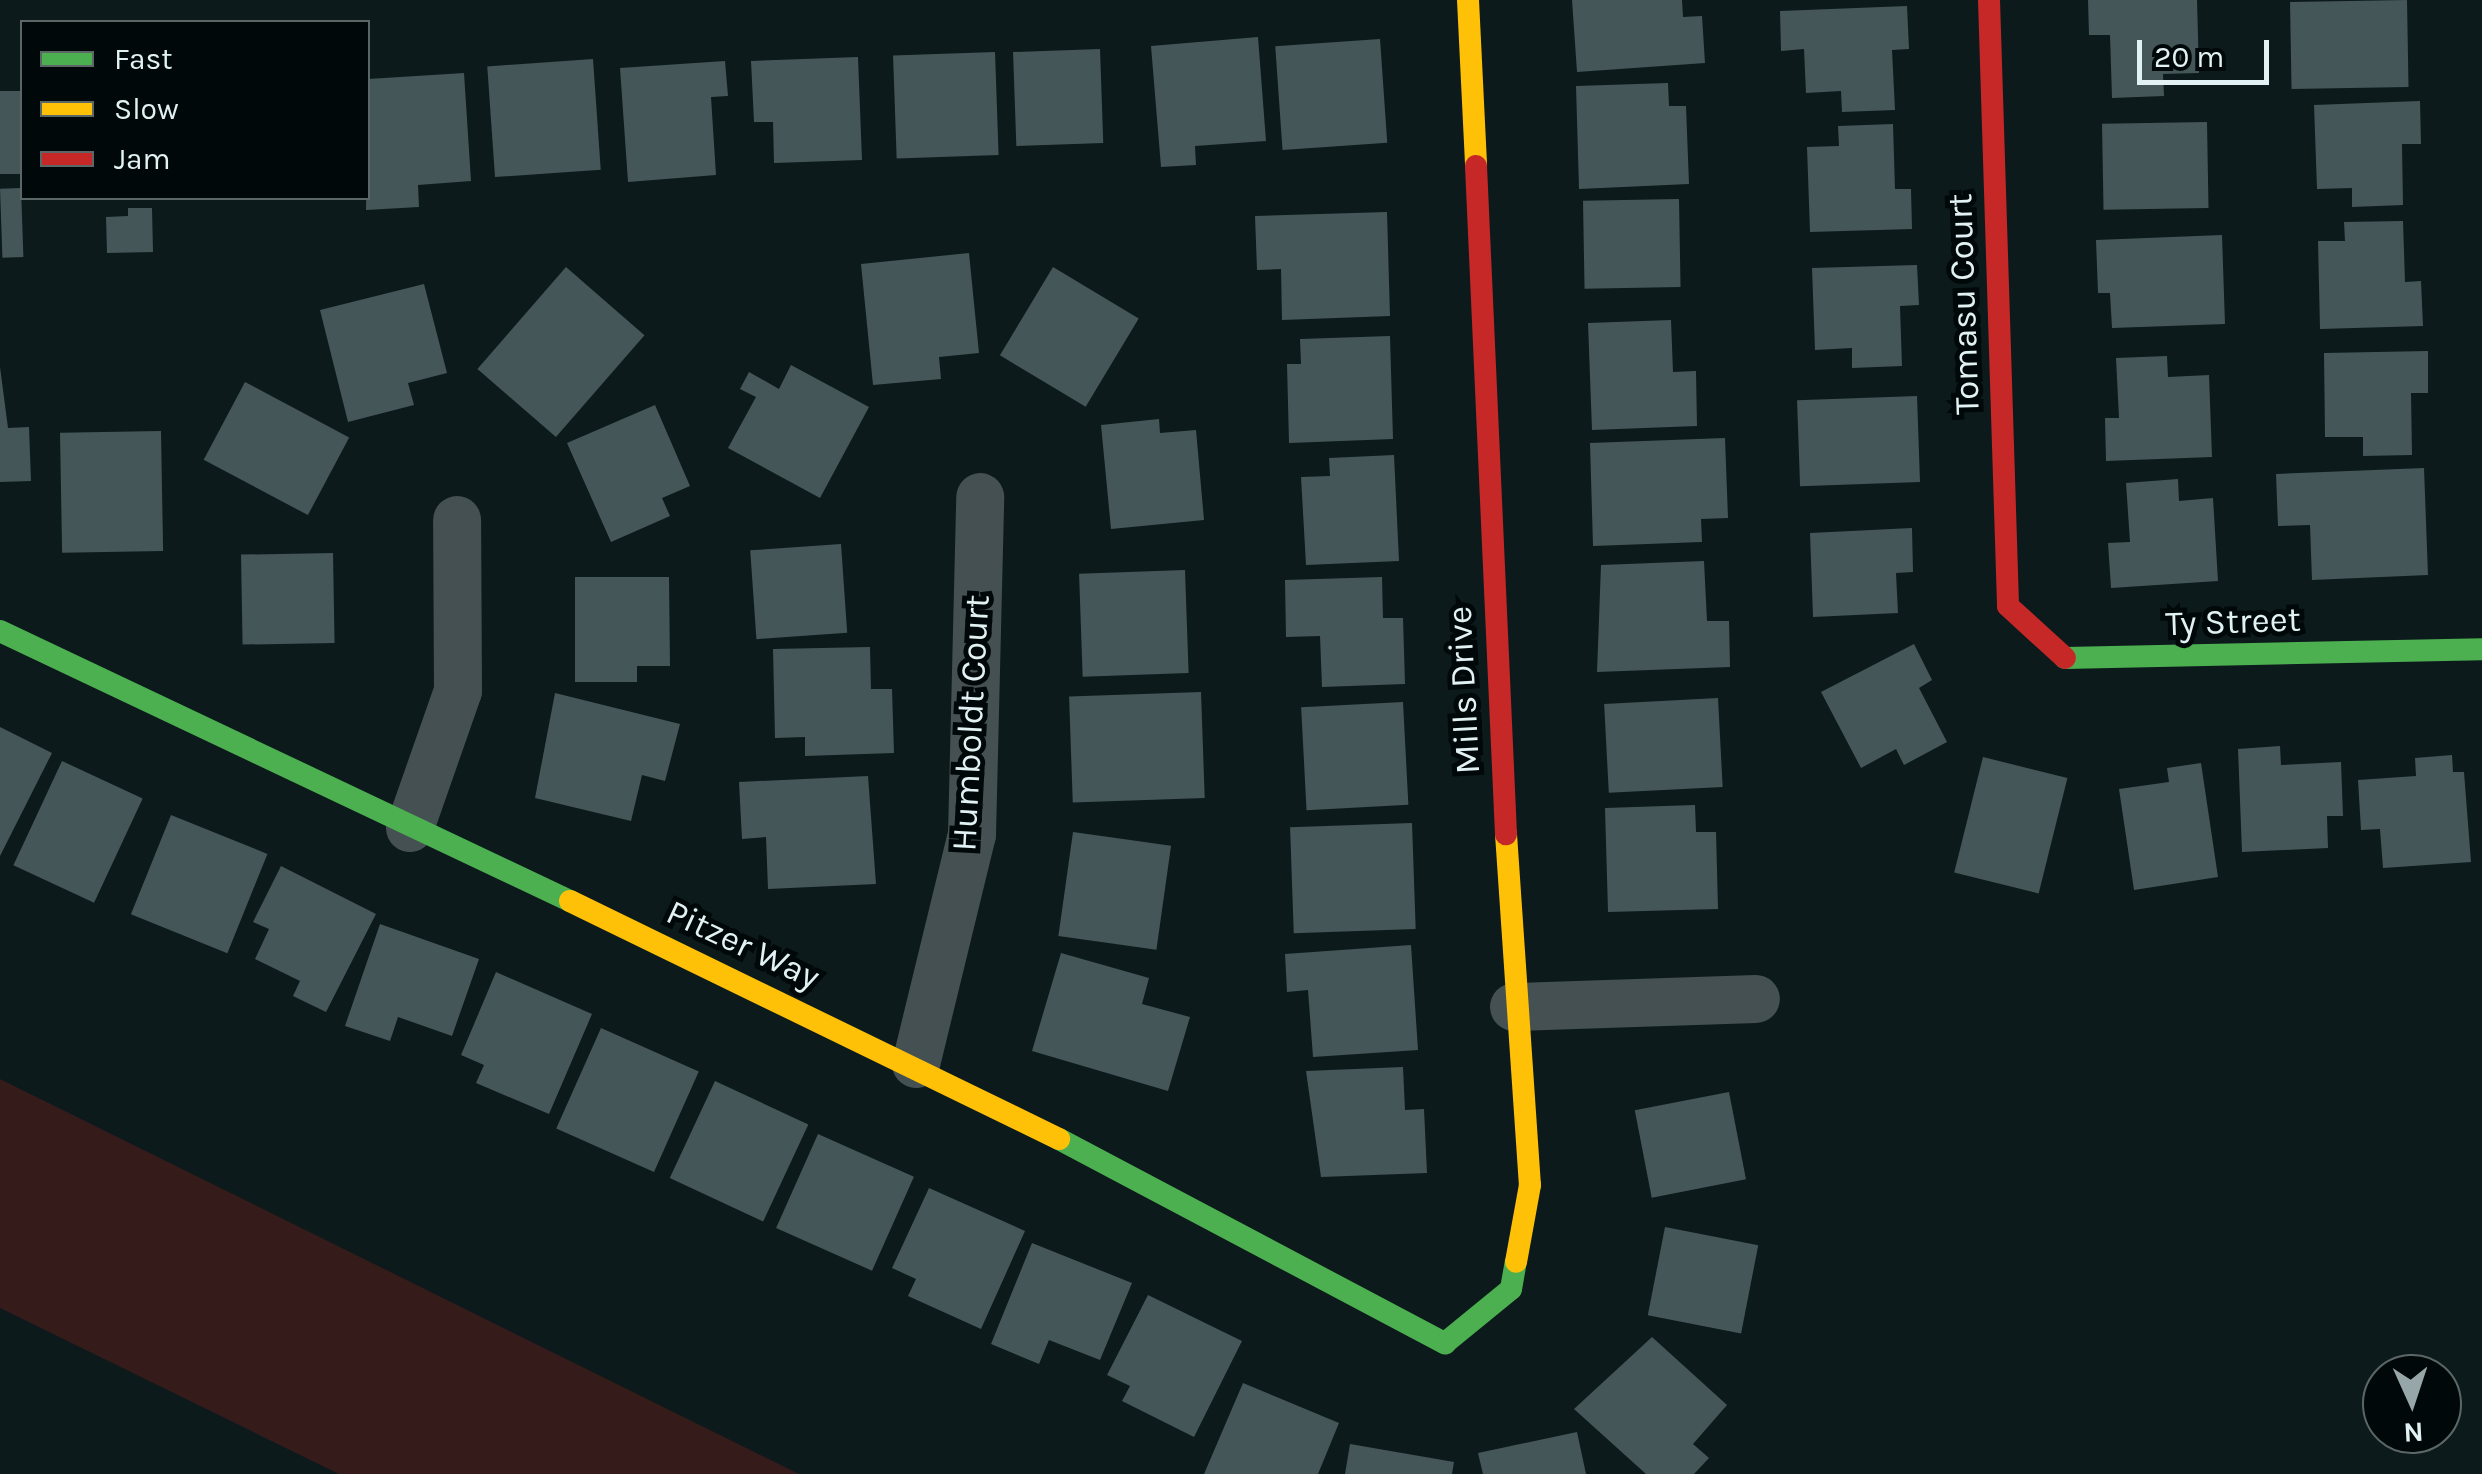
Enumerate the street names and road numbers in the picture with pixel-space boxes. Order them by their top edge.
street label: Tomasu Court [1939,193,1989,415]
street label: Humboldt Court [943,594,999,852]
street label: Ty Street [2165,599,2301,645]
street label: Mills Drive [1439,605,1489,775]
street label: Pitzer Way [660,891,826,999]

